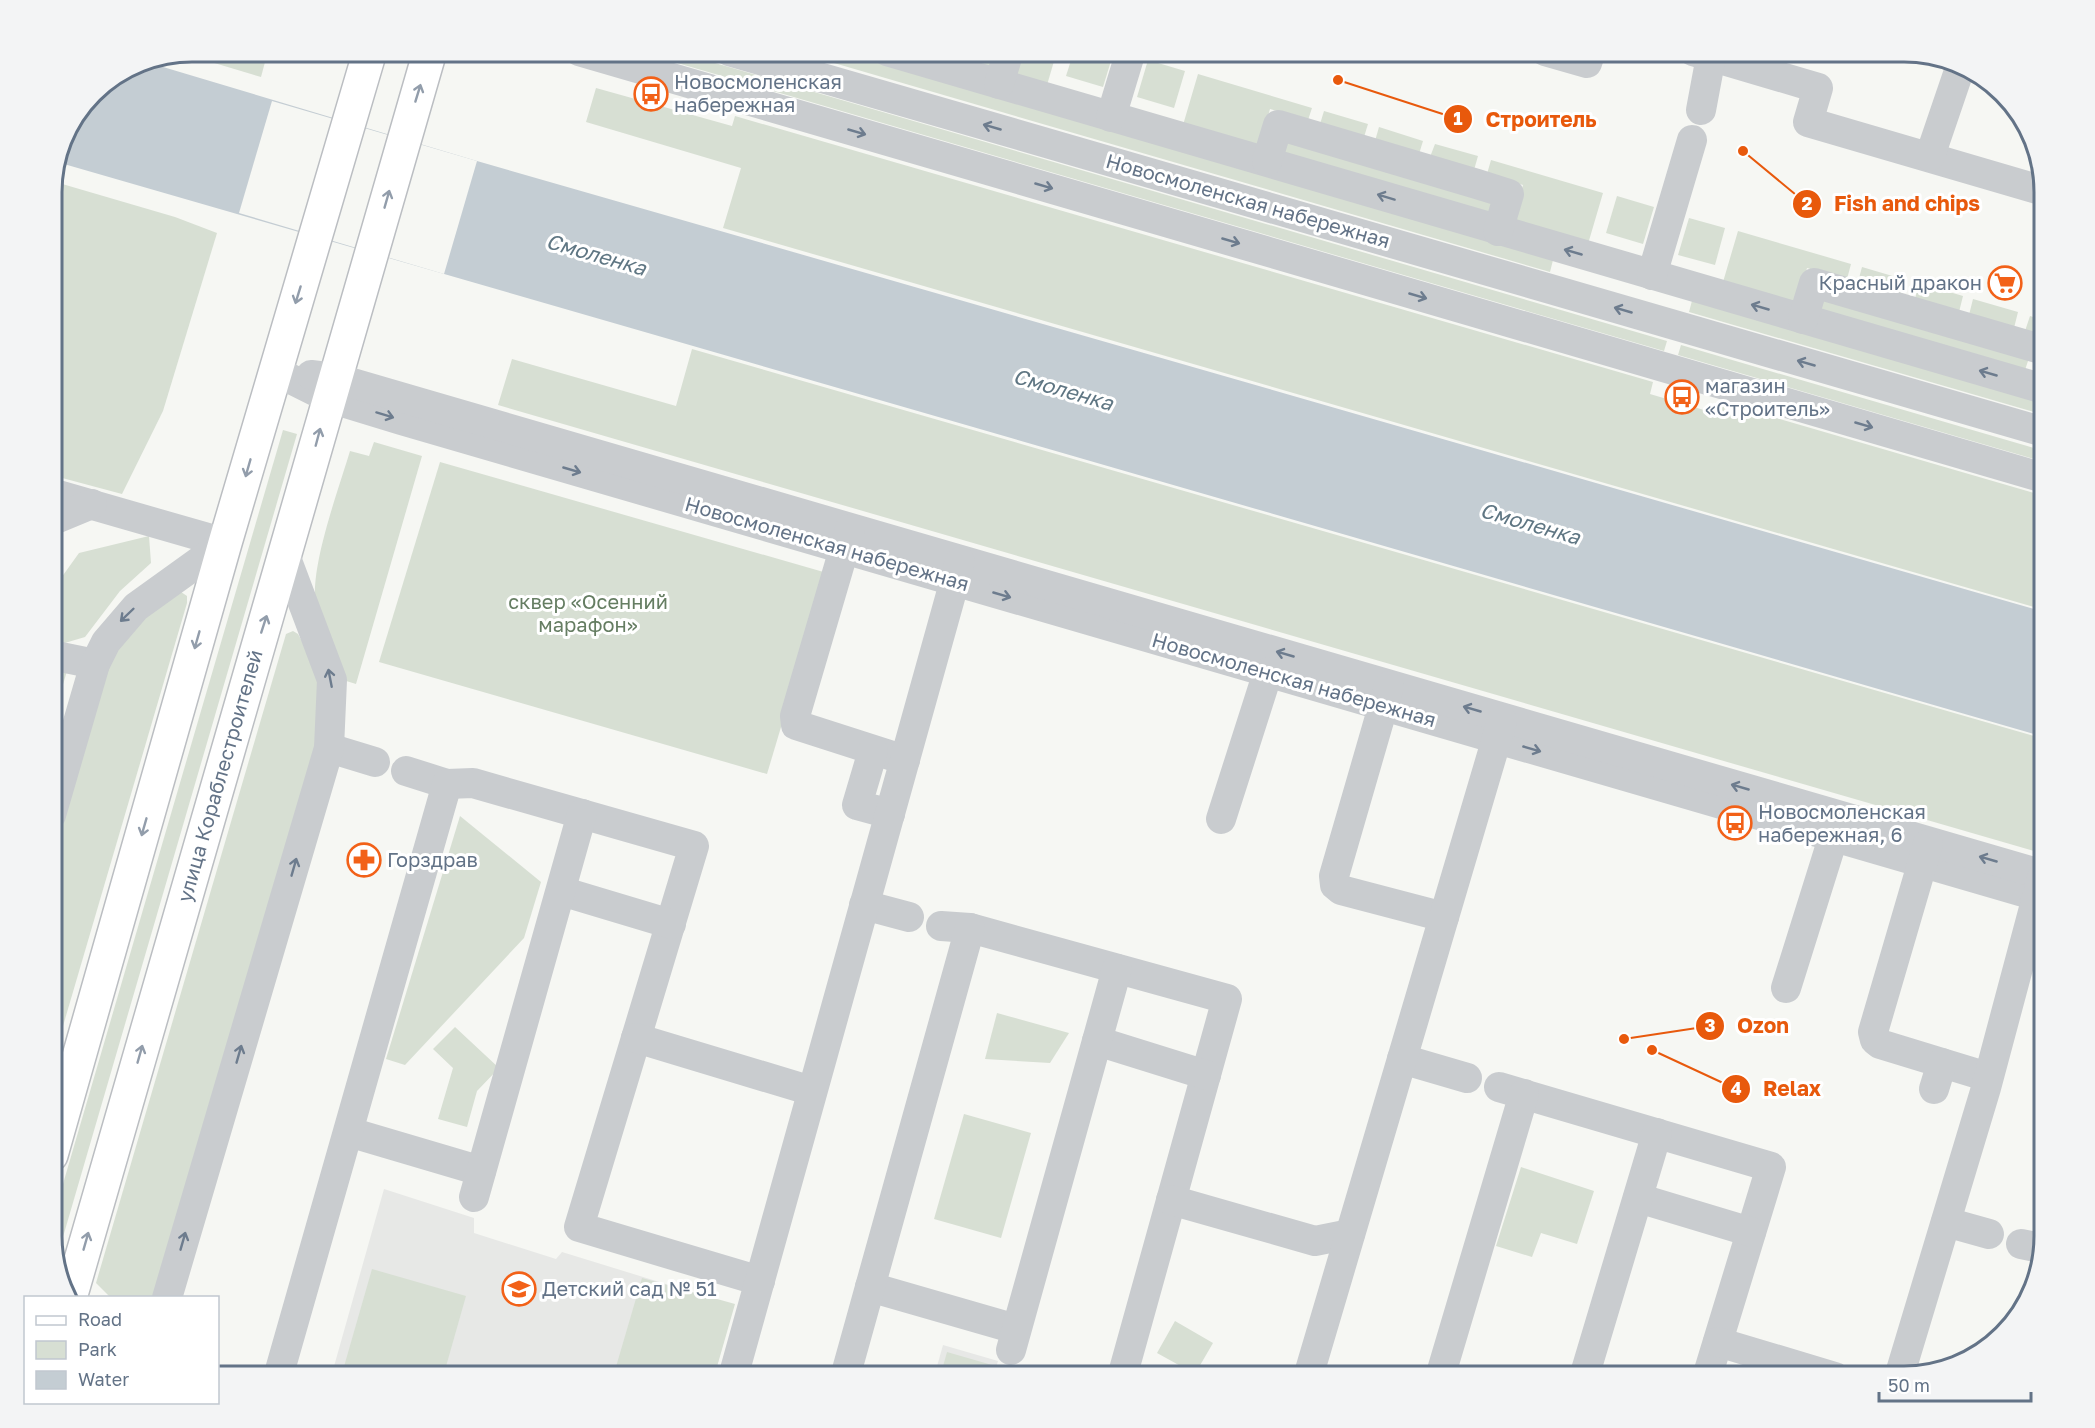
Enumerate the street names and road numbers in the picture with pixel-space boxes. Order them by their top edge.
street label: Новосмоленская набережная [1103,148,1393,252]
street label: Новосмоленская набережная [682,491,972,595]
street label: Новосмоленская набережная [1149,627,1439,731]
street label: улица Кораблестроителей [171,647,267,905]

